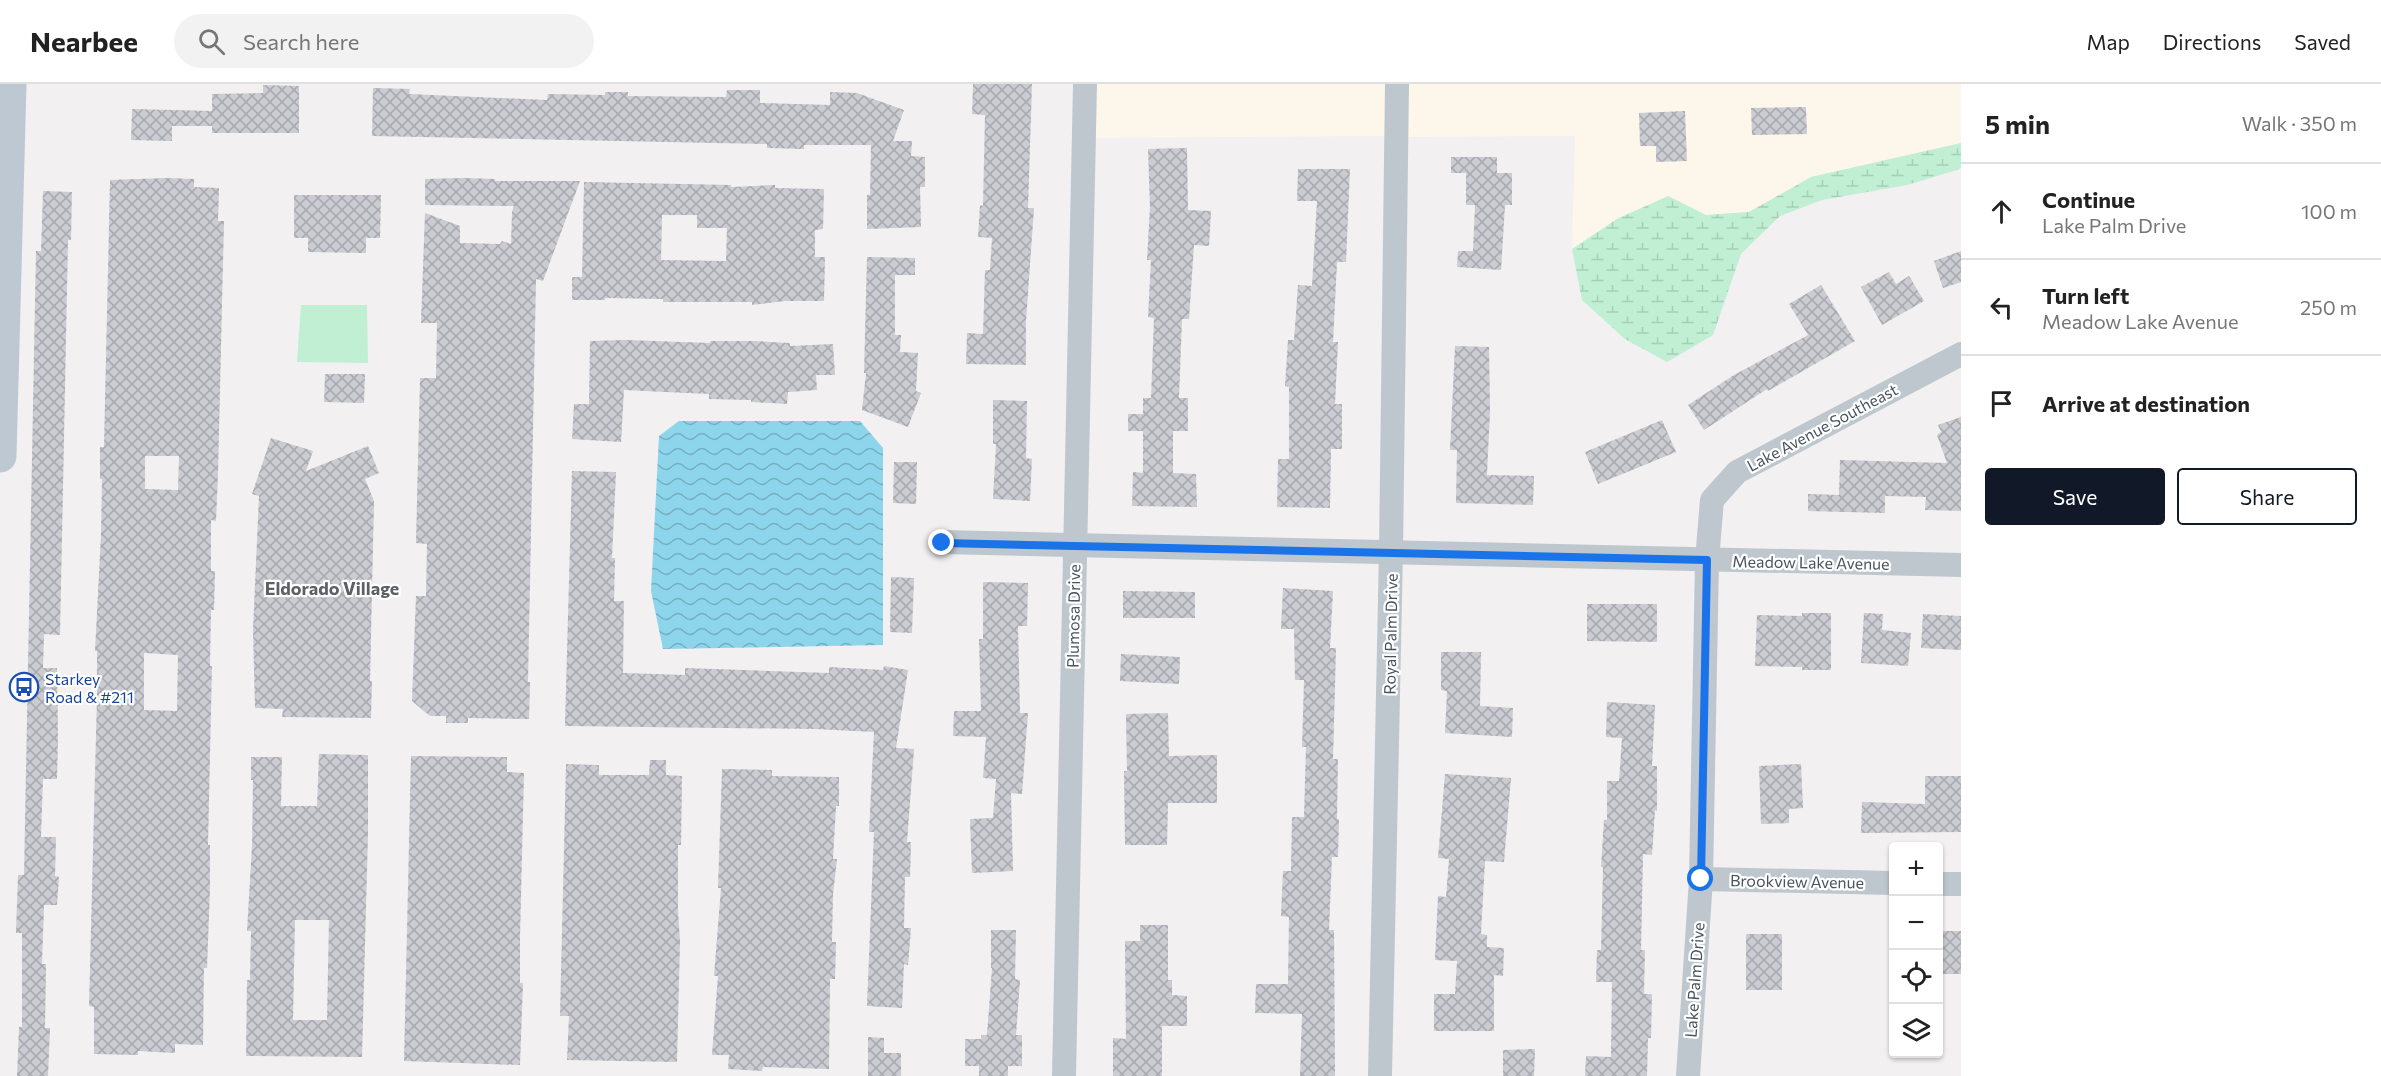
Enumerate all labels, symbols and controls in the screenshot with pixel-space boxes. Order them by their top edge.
search box [174,14,594,68]
text: Nearbee [30,24,138,58]
icon: search [195,25,228,58]
text: Search here [243,28,359,55]
text: Map [2087,29,2130,54]
text: Directions [2163,29,2261,54]
text: Saved [2294,29,2351,54]
text: 5 min [1985,108,2050,139]
text: Walk · 350 m [2242,111,2357,135]
text: Continue [2042,186,2135,213]
icon: ahead [1985,195,2018,228]
text: 100 m [2301,199,2357,223]
text: Lake Palm Drive [2042,213,2186,237]
text: Turn left [2042,282,2129,309]
icon: left [1985,291,2018,324]
text: 250 m [2300,295,2357,319]
text: Meadow Lake Avenue [2042,309,2238,333]
street label: Lake Avenue Southeast [1743,379,1901,475]
icon: arrive [1985,387,2018,420]
text: Arrive at destination [2042,390,2250,417]
button: Save [1985,468,2165,525]
button: Share [2177,468,2357,525]
route end [928,529,954,555]
street label: Meadow Lake Avenue [1732,551,1890,573]
street label: Plumosa Drive [1063,564,1083,668]
street label: Royal Palm Drive [1379,573,1401,695]
district label: Eldorado Village [265,577,399,599]
place label: Starkey Road & #211 [45,669,134,706]
bus stop icon: Starkey Road & #211 [8,671,40,703]
map controls [1889,842,1943,1058]
button: + [1889,842,1943,896]
route start [1687,865,1713,891]
street label: Brookview Avenue [1730,870,1864,892]
button: − [1889,896,1943,950]
street label: Lake Palm Drive [1680,922,1708,1038]
button: locate [1889,950,1943,1004]
button: layers [1889,1004,1943,1058]

